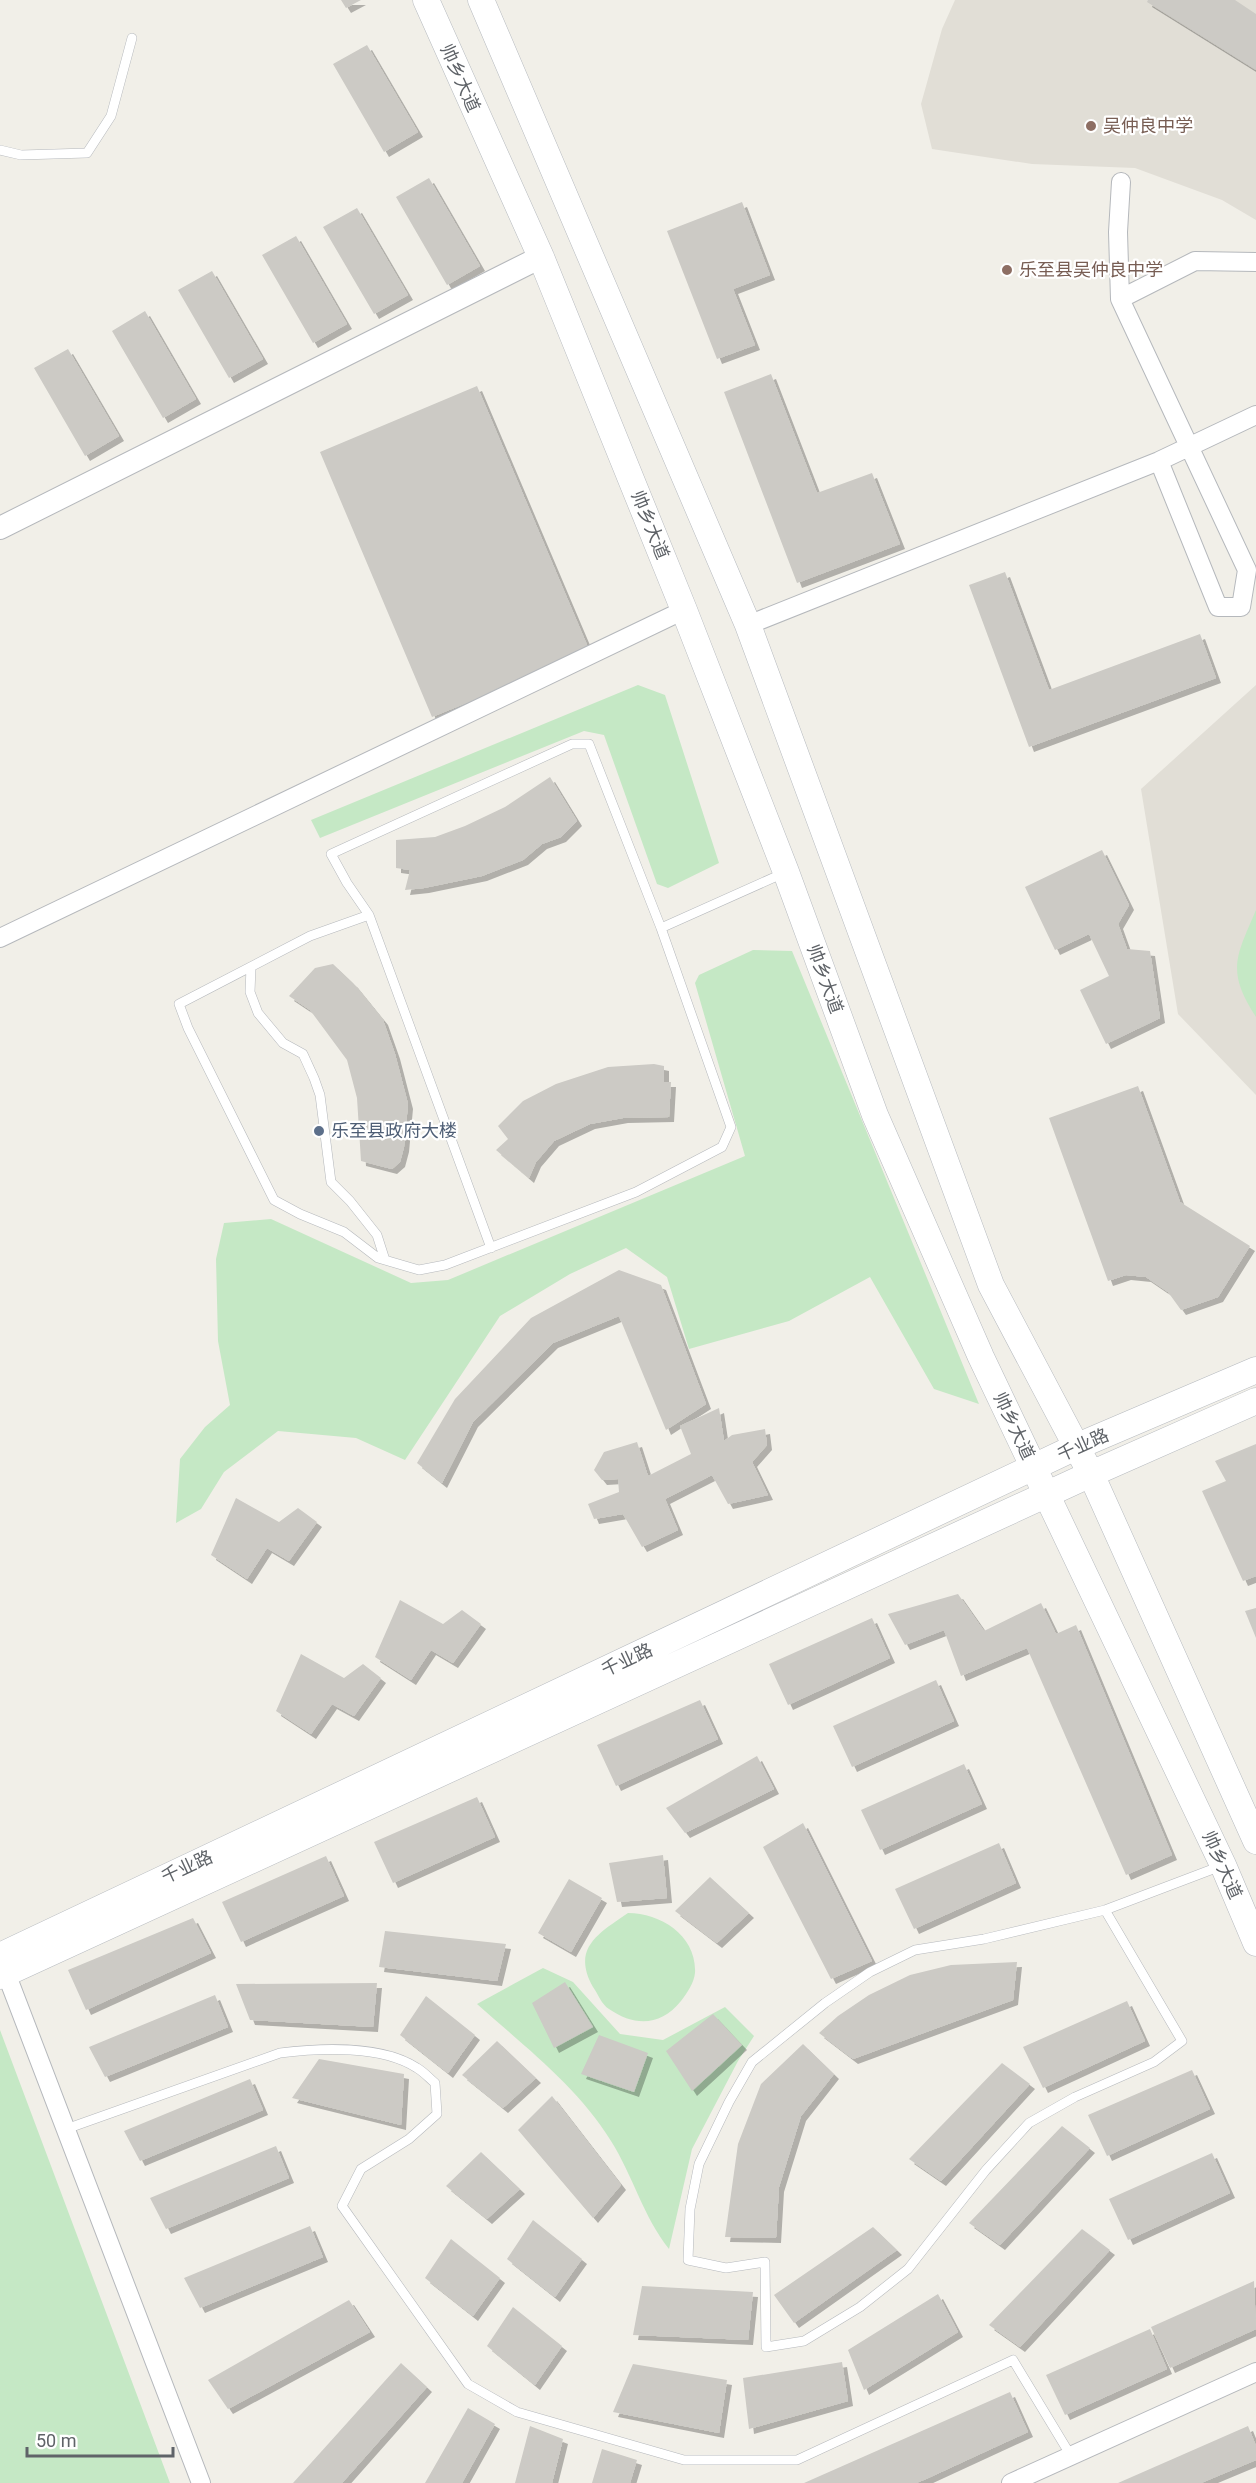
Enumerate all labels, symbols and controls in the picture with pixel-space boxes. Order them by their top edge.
street label: 帅乡大道 [436,41,485,115]
place label: 吴仲良中学 [1103,115,1193,136]
marker: 吴仲良中学 [1084,119,1098,133]
place label: 乐至县吴仲良中学 [1019,259,1163,280]
marker: 乐至县吴仲良中学 [1000,263,1014,277]
street label: 帅乡大道 [627,488,674,562]
street label: 帅乡大道 [803,941,848,1016]
place label: 乐至县政府大楼 [331,1120,457,1141]
marker: 乐至县政府大楼 [312,1124,326,1138]
street label: 帅乡大道 [990,1389,1039,1463]
street label: 千业路 [1054,1424,1112,1465]
street label: 千业路 [598,1639,656,1680]
street label: 帅乡大道 [1198,1828,1247,1902]
street label: 千业路 [158,1846,216,1887]
scale bar [27,2420,172,2458]
text: 50 m [36,2430,76,2451]

